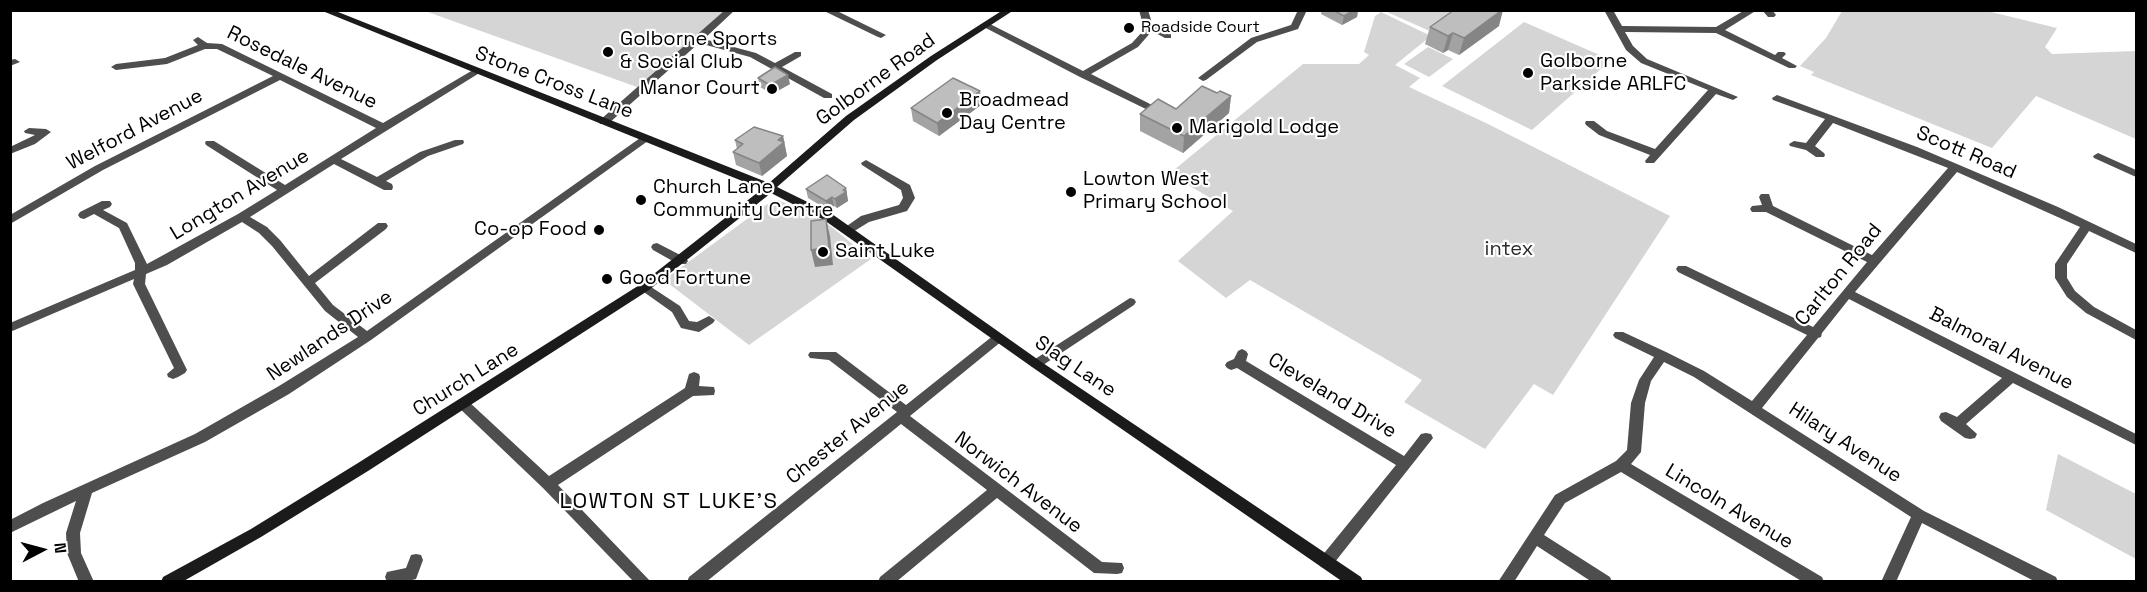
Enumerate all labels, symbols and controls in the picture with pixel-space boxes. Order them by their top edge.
place label: Roadside Court [1141,18,1260,38]
street label: Rosedale Avenue [223,21,381,115]
marker: Roadside Court [1122,21,1136,35]
place label: Golborne Sports & Social Club [620,28,777,75]
street label: Golborne Road [812,29,940,131]
street label: Stone Cross Lane [471,42,637,124]
marker: Golborne Sports & Social Club [601,45,615,59]
place label: Golborne Parkside ARLFC [1540,50,1686,97]
marker: Golborne Parkside ARLFC [1521,66,1535,80]
place label: Manor Court [640,77,760,101]
marker: Manor Court [765,82,779,96]
street label: Welford Avenue [63,84,207,176]
place label: Broadmead Day Centre [959,89,1069,136]
marker: Broadmead Day Centre [940,106,954,120]
place label: Marigold Lodge [1189,116,1339,140]
marker: Marigold Lodge [1170,121,1184,135]
street label: Scott Road [1912,121,2020,185]
street label: Longton Avenue [166,144,314,246]
place label: Lowton West Primary School [1083,168,1227,215]
place label: Church Lane Community Centre [653,176,833,223]
marker: Lowton West Primary School [1064,185,1078,199]
marker: Church Lane Community Centre [634,193,648,207]
place label: Co-op Food [474,218,587,242]
street label: Carlton Road [1791,219,1887,331]
marker: Co-op Food [592,223,606,237]
park label: intex [1485,238,1533,262]
place label: Saint Luke [835,240,935,264]
marker: Saint Luke [816,245,830,259]
place label: Good Fortune [619,267,751,291]
marker: Good Fortune [600,272,614,286]
street label: Newlands Drive [263,285,397,387]
street label: Balmoral Avenue [1925,302,2077,396]
street label: Slag Lane [1030,331,1120,403]
street label: Church Lane [409,338,523,422]
street label: Cleveland Drive [1263,348,1401,444]
street label: Chester Avenue [782,376,914,490]
street label: Hilary Avenue [1784,398,1906,488]
street label: Norwich Avenue [949,427,1087,539]
street label: Lincoln Avenue [1661,459,1797,555]
district label: LOWTON ST LUKE'S [559,489,779,515]
north arrow [12,520,72,580]
text: N [49,542,71,554]

